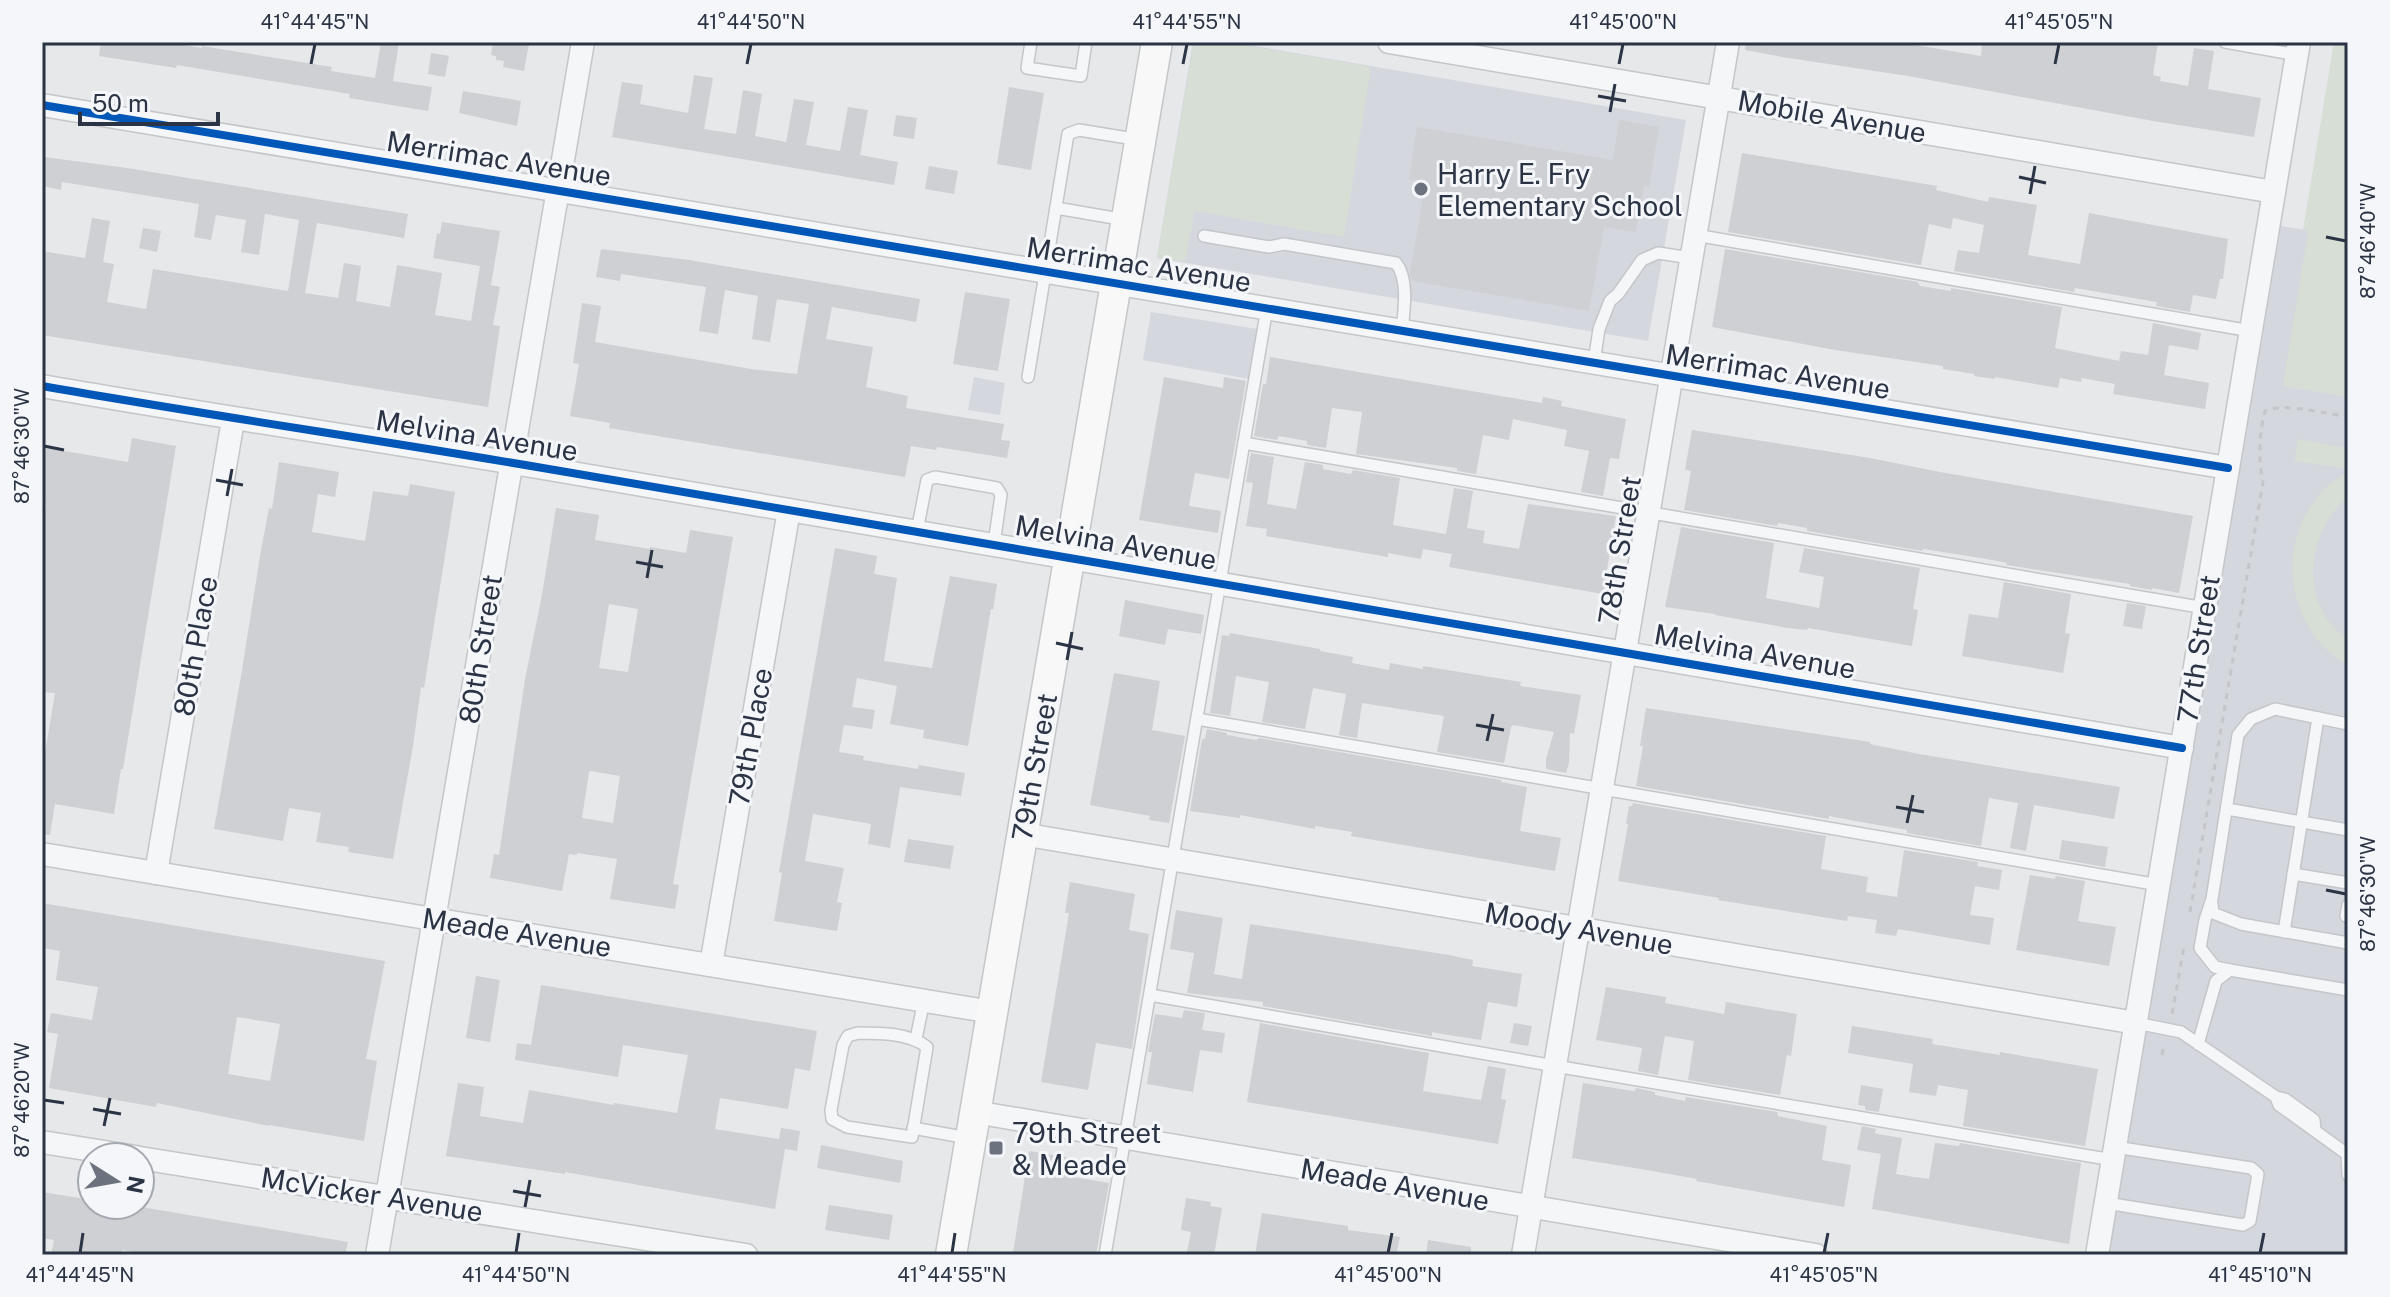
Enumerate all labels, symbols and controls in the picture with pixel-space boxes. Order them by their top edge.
text: 41°44'45"N [261,10,369,34]
text: 41°44'50"N [697,10,805,34]
text: 41°44'55"N [1132,10,1242,34]
text: 41°45'00"N [1569,10,1677,34]
text: 41°45'05"N [2005,10,2113,34]
scale bar [80,76,218,126]
street label: Mobile Avenue [1735,83,1929,149]
text: 50 m [92,89,149,117]
street label: Merrimac Avenue [384,124,614,192]
place label: Harry E. Fry Elementary School [1437,157,1683,222]
marker: Harry E. Fry Elementary School [1412,180,1430,198]
text: 87°46'40"W [2356,183,2380,299]
street label: Merrimac Avenue [1024,230,1254,298]
street label: Merrimac Avenue [1663,337,1893,405]
text: 87°46'30"W [10,388,34,504]
street label: Melvina Avenue [374,403,580,467]
street label: 78th Street [1591,473,1647,627]
street label: Melvina Avenue [1013,508,1219,576]
street label: 80th Street [452,572,508,726]
street label: 80th Place [166,573,224,719]
street label: 77th Street [2170,573,2226,725]
street label: Melvina Avenue [1652,617,1858,685]
street label: 79th Place [722,665,778,809]
street label: 79th Street [1005,691,1063,843]
text: 87°46'30"W [2356,836,2380,952]
street label: Moody Avenue [1482,895,1676,961]
street label: Meade Avenue [420,901,614,963]
text: 87°46'20"W [10,1042,34,1158]
place label: 79th Street & Meade [1012,1116,1161,1181]
marker: 79th Street & Meade [987,1139,1005,1157]
north arrow [76,1141,156,1221]
street label: Meade Avenue [1298,1151,1492,1217]
street label: McVicker Avenue [259,1160,485,1228]
text: N [121,1174,150,1196]
text: 41°44'45"N [26,1263,134,1287]
text: 41°44'50"N [462,1263,570,1287]
text: 41°44'55"N [897,1263,1007,1287]
text: 41°45'00"N [1334,1263,1442,1287]
text: 41°45'05"N [1770,1263,1878,1287]
text: 41°45'10"N [2208,1263,2312,1287]

